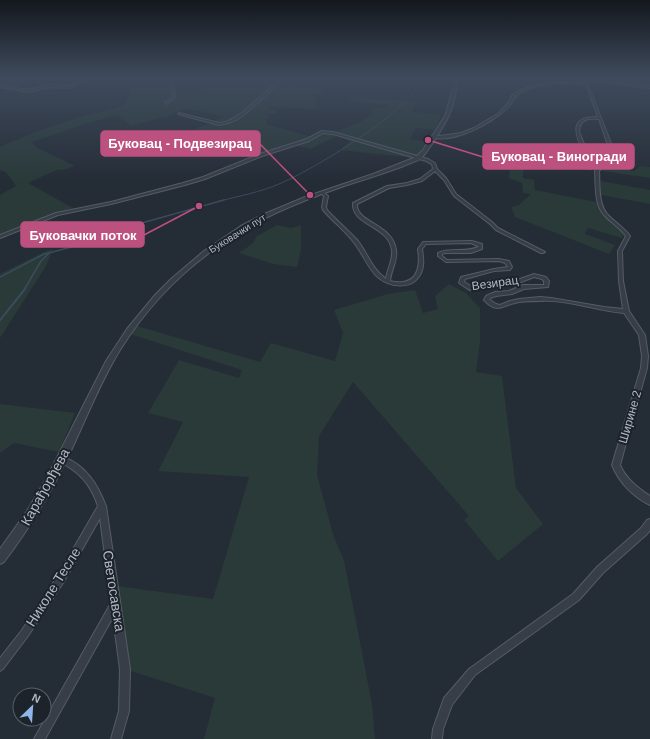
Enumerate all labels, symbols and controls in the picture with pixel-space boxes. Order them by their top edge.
callout: Буковац - Подвезирац [101,131,260,156]
text: Буковац - Подвезирац [108,136,252,151]
callout: Буковац - Виногради [483,144,634,169]
text: Буковац - Виногради [491,149,627,164]
street label: Буковачки пут [207,211,268,255]
callout: Буковачки поток [21,222,144,247]
text: Буковачки поток [29,228,137,243]
street label: Везирац [471,273,519,293]
street label: Ширине 2 [616,389,644,445]
street label: Карађорђева [17,446,73,528]
street label: Николе Тесле [22,544,84,629]
street label: Светосавска [100,549,128,633]
north arrow [12,687,52,727]
text: N [30,691,42,705]

